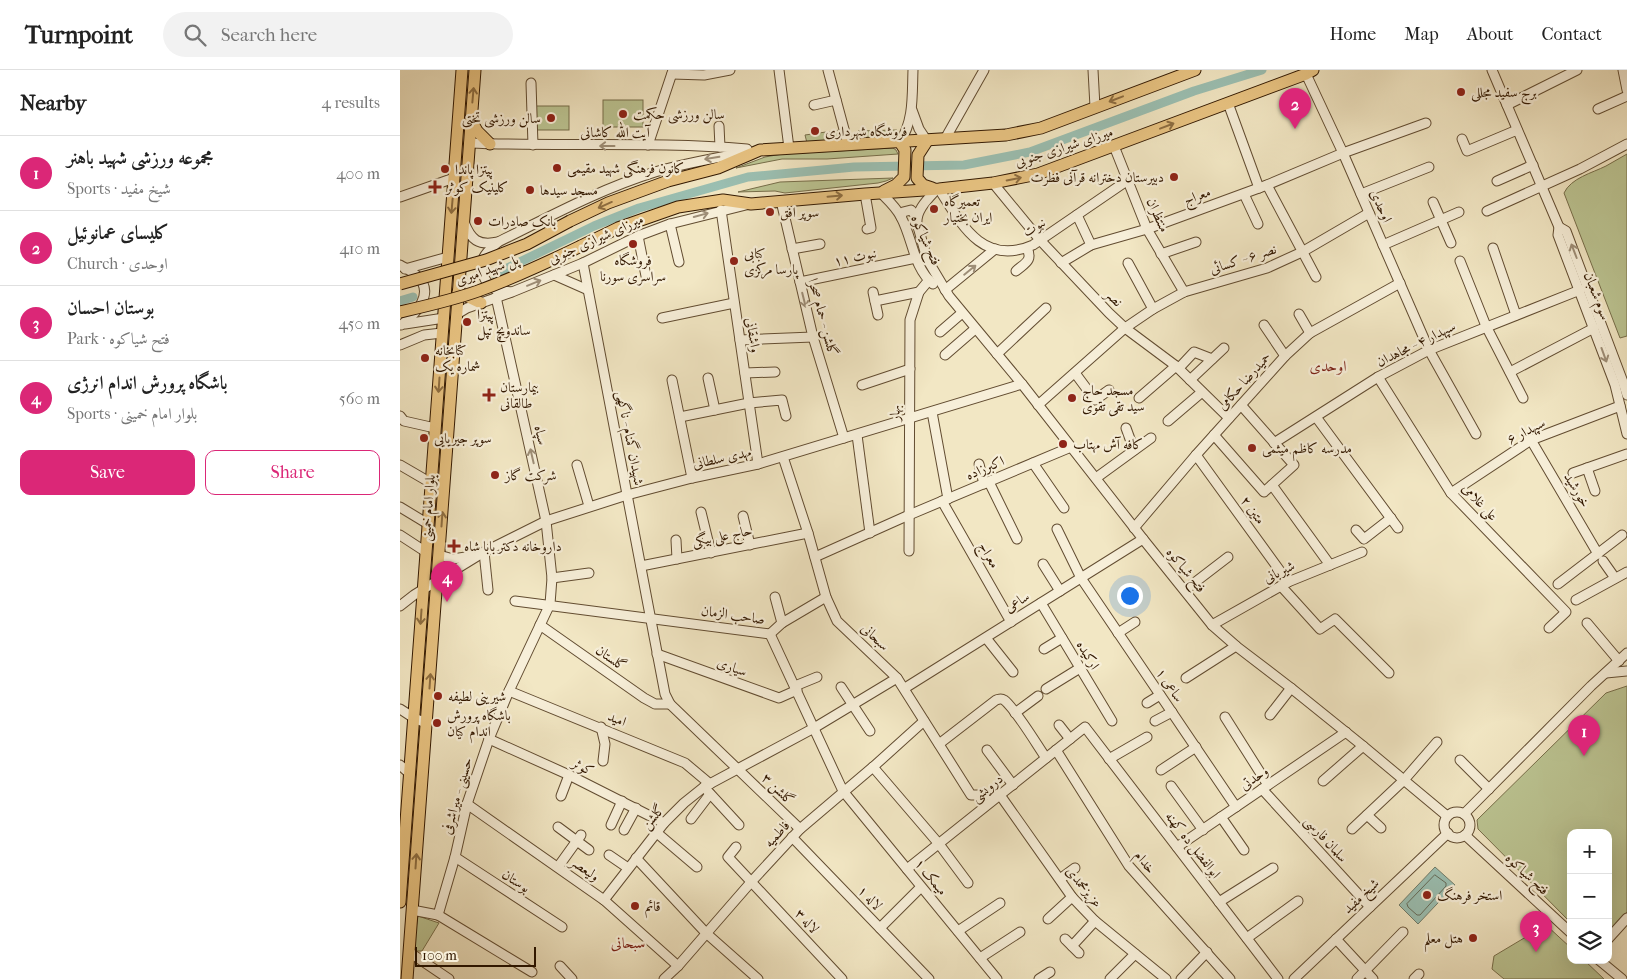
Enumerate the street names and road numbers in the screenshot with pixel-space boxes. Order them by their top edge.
street label: آیت الله کاشانی [580,121,652,141]
street label: میرزای شیرازی جنوبی [1013,123,1116,172]
street label: معراج [1181,183,1214,212]
street label: اوحدی [1366,187,1396,225]
street label: منتظران [1143,195,1173,235]
street label: میرزای شیرازی جنوبی [546,210,647,268]
street label: فتح شیاکوه [904,212,945,269]
street label: نبوت [1019,213,1049,241]
street label: نصر ۶ - کسائی [1208,240,1279,279]
street label: نبوت ۱۱ [832,244,878,270]
street label: پل شهید امیری [453,250,523,291]
street label: سوم شعبان [1576,270,1614,324]
street label: گلشن - حمام صحرا [801,276,842,359]
street label: نصر [1100,284,1126,311]
street label: واشقانی [742,316,764,354]
street label: سپهدار ۴ - مجاهدان [1374,317,1459,371]
street label: حمیدرضا حکامی [1213,348,1275,414]
street label: شهیدان گمنام - ناگهی [609,389,649,488]
street label: بهار [886,405,905,423]
street label: سپهدار ۶ [1504,414,1549,449]
street label: سپاه [530,423,552,447]
street label: مهدی سلطانی [691,443,753,473]
street label: اکبرزاده [963,452,1007,484]
street label: خورشید [1560,470,1594,510]
street label: بلوار امام خمینی [417,474,443,542]
street label: علی غلامی [1458,480,1502,525]
street label: متین ۲ [1237,493,1269,527]
street label: حاج علی بیگی [690,522,754,554]
street label: معراج [971,539,1003,573]
street label: فتح شیاکوه [1160,544,1209,599]
street label: شیربانی [1260,557,1298,587]
street label: ساعی [1001,588,1033,616]
street label: صاحب الزمان [700,602,766,629]
street label: سبحانی [857,620,893,654]
street label: ارکیده [1073,637,1103,673]
street label: گلستان [592,641,630,675]
street label: سیاری [715,654,749,680]
street label: ساعی ۱ [1153,665,1188,705]
street label: امید [605,708,629,730]
street label: کوثر [567,754,597,780]
street label: حسینی - میراشرفی [438,756,477,837]
street label: وحدتی [1236,762,1272,794]
street label: گلشن ۳ [757,769,798,809]
street label: درویشی [968,770,1007,807]
street label: گلشن [638,801,669,834]
street label: ابوالفضل ده کهنه [1160,808,1224,883]
street label: سلمان فارسی [1300,812,1351,866]
street label: فاطمیه [760,817,794,851]
street label: خدام [1128,847,1159,879]
street label: فتح شیاکوه [1499,850,1552,901]
street label: ولیعصر [565,852,603,886]
street label: میمک ۱ [911,855,951,899]
street label: عزیزمحمدی [1061,863,1106,912]
street label: بوستان [499,866,534,897]
street label: شیخ مفید [1339,875,1386,920]
street label: لاله ۱ [854,882,886,914]
street label: لاله ۳ [791,905,823,937]

